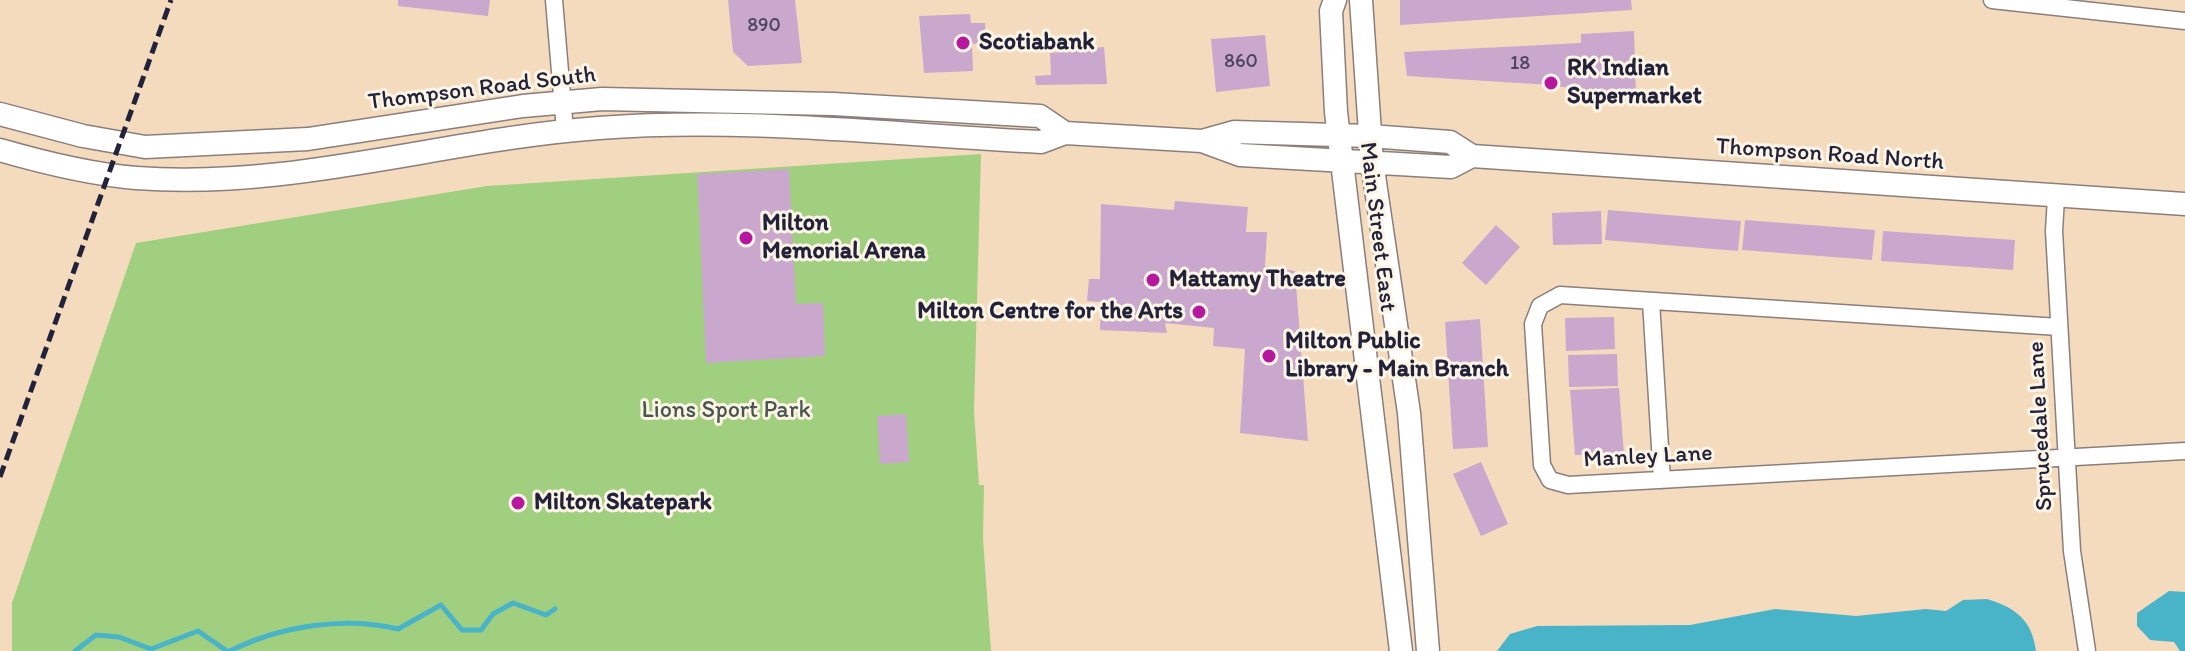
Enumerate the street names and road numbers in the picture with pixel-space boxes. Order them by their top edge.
street label: Thompson Road South [367,61,597,117]
street label: Thompson Road North [1715,133,1945,177]
street label: Main Street East [1352,141,1402,313]
street label: Sprucedale Lane [2022,340,2060,512]
street label: Manley Lane [1583,439,1713,475]

